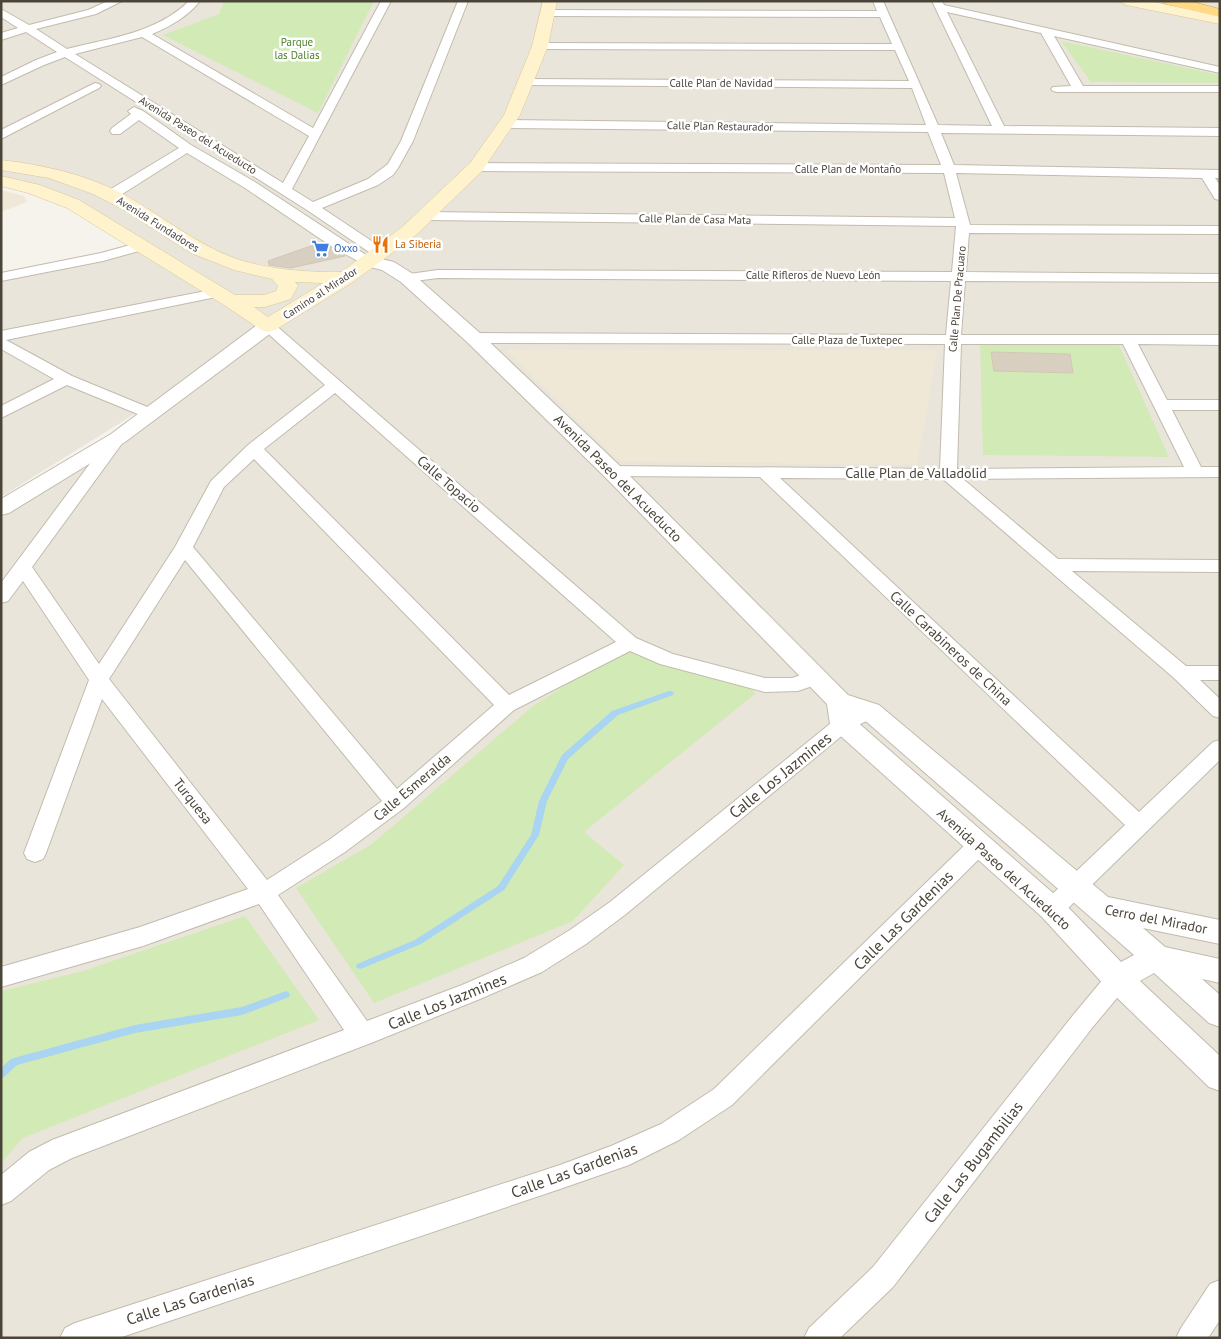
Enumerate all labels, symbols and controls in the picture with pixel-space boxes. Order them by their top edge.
park label: Parque las Dalias [274,35,320,62]
street label: Calle Plan de Navidad [669,76,773,90]
street label: Avenida Paseo del Acueducto [136,93,260,177]
street label: Calle Plan Restaurador [667,118,774,134]
street label: Calle Plan de Montaño [795,162,901,176]
street label: Avenida Fundadores [114,193,202,255]
street label: Calle Plan de Casa Mata [639,211,751,227]
restaurant icon: La Siberia [371,234,391,254]
place label: La Siberia [395,237,441,251]
supermarket icon: Oxxo [310,238,330,258]
place label: Oxxo [334,241,358,255]
street label: Calle Plan De Pracuaro [945,245,969,353]
street label: Camino al Mirador [280,263,360,322]
street label: Calle Rifleros de Nuevo León [746,268,880,282]
street label: Calle Plaza de Tuxtepec [792,333,902,347]
street label: Avenida Paseo del Acueducto [550,410,686,546]
street label: Calle Topacio [413,451,485,517]
street label: Calle Plan de Valladolid [845,464,987,482]
street label: Calle Carabineros de China [886,587,1016,709]
street label: Calle Los Jazmines [725,727,835,822]
street label: Calle Esmeralda [369,749,455,825]
street label: Turquesa [169,774,217,828]
street label: Avenida Paseo del Acueducto [933,804,1075,934]
street label: Calle Las Gardenias [849,866,957,974]
street label: Cerro del Mirador [1103,900,1209,938]
street label: Calle Los Jazmines [385,968,509,1034]
street label: Calle Las Bugambilias [919,1097,1027,1227]
street label: Calle Las Gardenias [508,1138,640,1202]
street label: Calle Las Gardenias [124,1269,257,1329]

